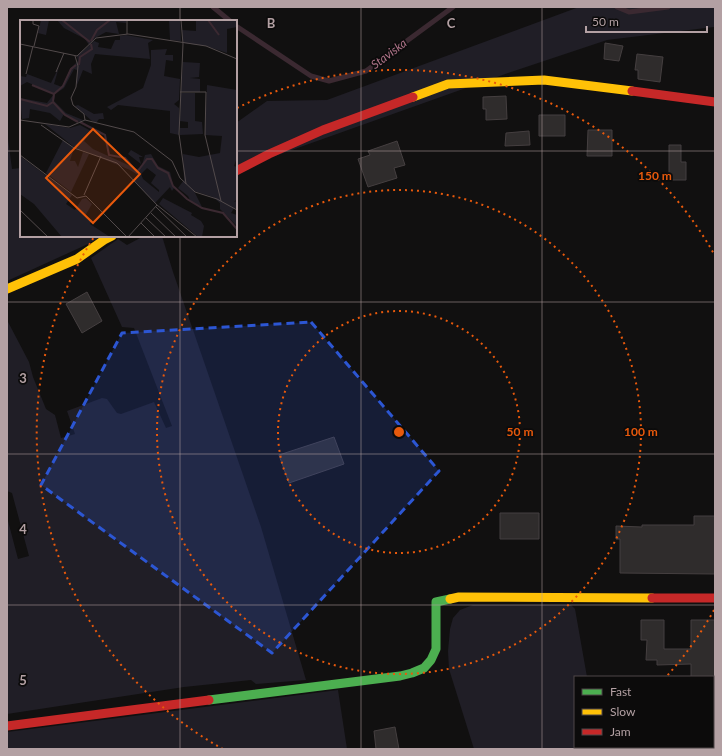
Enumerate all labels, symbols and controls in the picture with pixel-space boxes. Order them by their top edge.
scale bar [586,8,707,34]
text: 50 m [592,14,619,29]
text: B [267,15,276,31]
text: C [447,15,456,31]
inset map [20,20,237,237]
water label: Staviska [368,35,410,72]
text: 150 m [638,168,672,183]
text: 3 [19,370,27,386]
text: 50 m [507,424,533,439]
text: 100 m [624,424,658,439]
centre of rings [392,425,406,439]
text: 4 [19,521,27,537]
text: 5 [19,672,27,688]
legend [574,676,714,748]
text: Fast [610,684,632,699]
text: Slow [610,704,636,719]
text: Jam [610,724,631,739]

